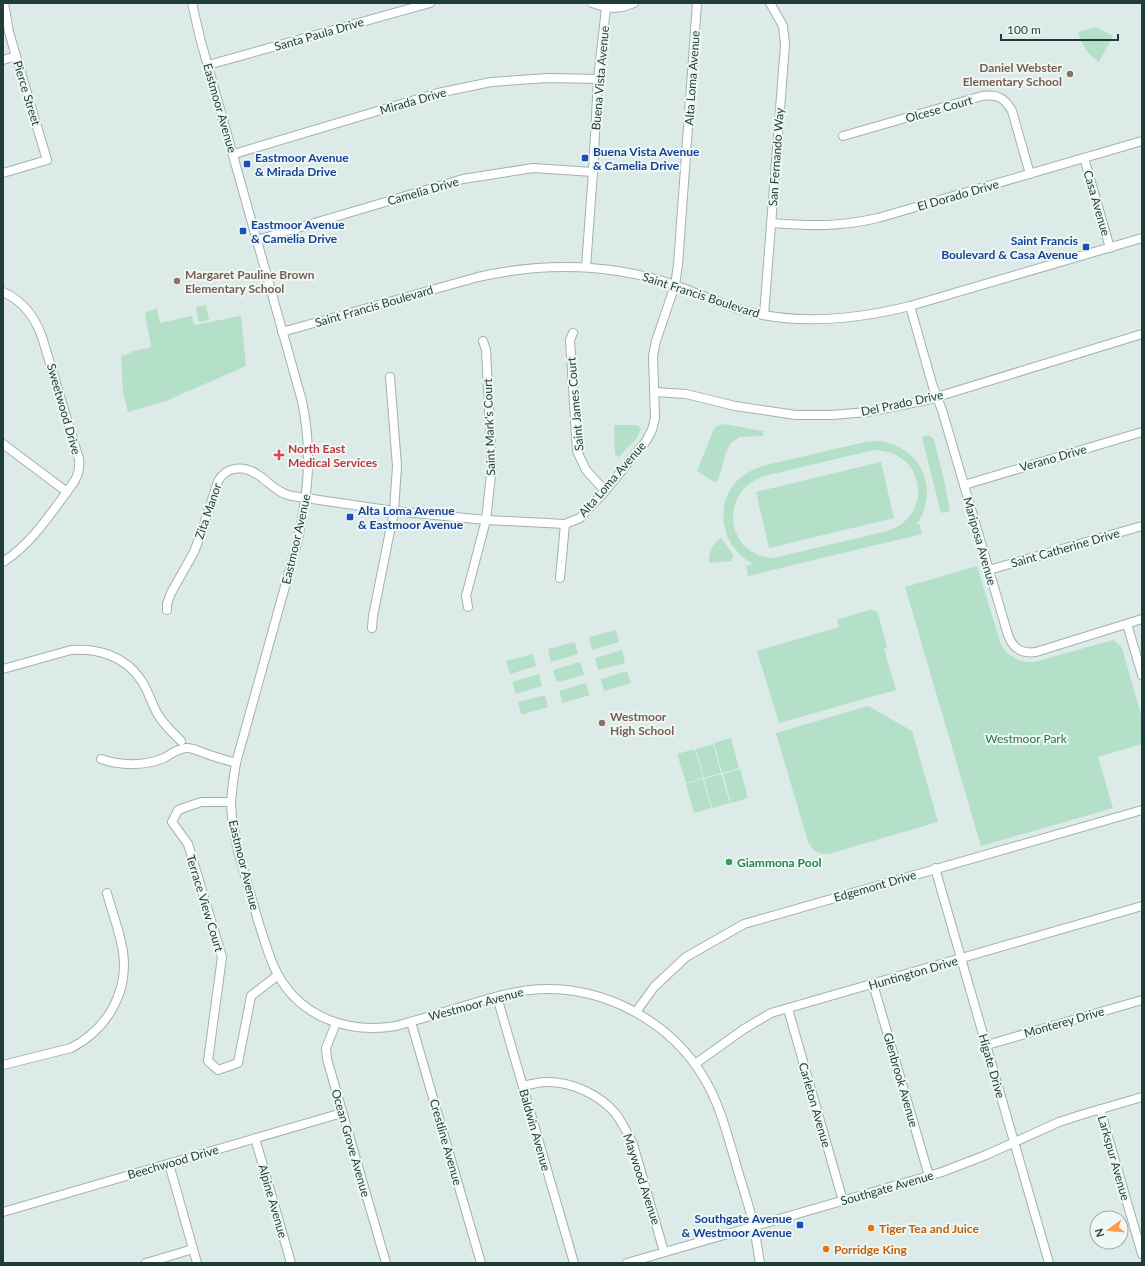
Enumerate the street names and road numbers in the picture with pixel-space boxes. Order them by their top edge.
street label: Santa Paula Drive [272,14,366,54]
street label: Buena Vista Avenue [588,25,612,131]
street label: Alta Loma Avenue [681,30,703,126]
street label: Pierce Street [10,59,44,128]
street label: Eastmoor Avenue [200,62,240,154]
street label: Mirada Drive [378,84,448,118]
street label: Olcese Court [904,92,975,126]
street label: San Fernando Way [765,106,787,207]
street label: Casa Avenue [1080,168,1114,238]
street label: Camelia Drive [386,174,460,208]
street label: El Dorado Drive [916,176,1000,214]
street label: Saint Francis Boulevard [640,269,762,321]
street label: Saint Francis Boulevard [313,282,435,330]
street label: Saint James Court [563,356,587,452]
street label: Sweetwood Drive [44,362,84,456]
street label: Saint Mark's Court [480,377,498,476]
street label: Del Prado Drive [859,387,945,419]
street label: Alta Loma Avenue [575,438,649,520]
street label: Verano Drive [1018,441,1088,475]
street label: Zita Manor [191,480,225,541]
street label: Eastmoor Avenue [278,492,314,586]
street label: Mariposa Avenue [960,495,1000,587]
street label: Saint Catherine Drive [1009,525,1121,571]
street label: Eastmoor Avenue [226,818,262,912]
street label: Terrace View Court [183,853,227,954]
street label: Edgemont Drive [832,867,918,905]
street label: Huntington Drive [867,953,959,993]
street label: Westmoor Avenue [427,984,525,1024]
street label: Monterey Drive [1022,1003,1106,1041]
street label: Glenbrook Avenue [880,1031,922,1129]
street label: Higate Drive [976,1032,1008,1100]
street label: Carleton Avenue [796,1061,834,1149]
street label: Ocean Grove Avenue [328,1087,374,1199]
street label: Baldwin Avenue [516,1087,554,1173]
street label: Crestline Avenue [427,1097,465,1187]
street label: Larkspur Avenue [1095,1114,1133,1202]
street label: Maywood Avenue [620,1131,664,1227]
street label: Beechwood Drive [126,1142,220,1182]
street label: Alpine Avenue [255,1162,291,1240]
street label: Southgate Avenue [839,1168,935,1208]

